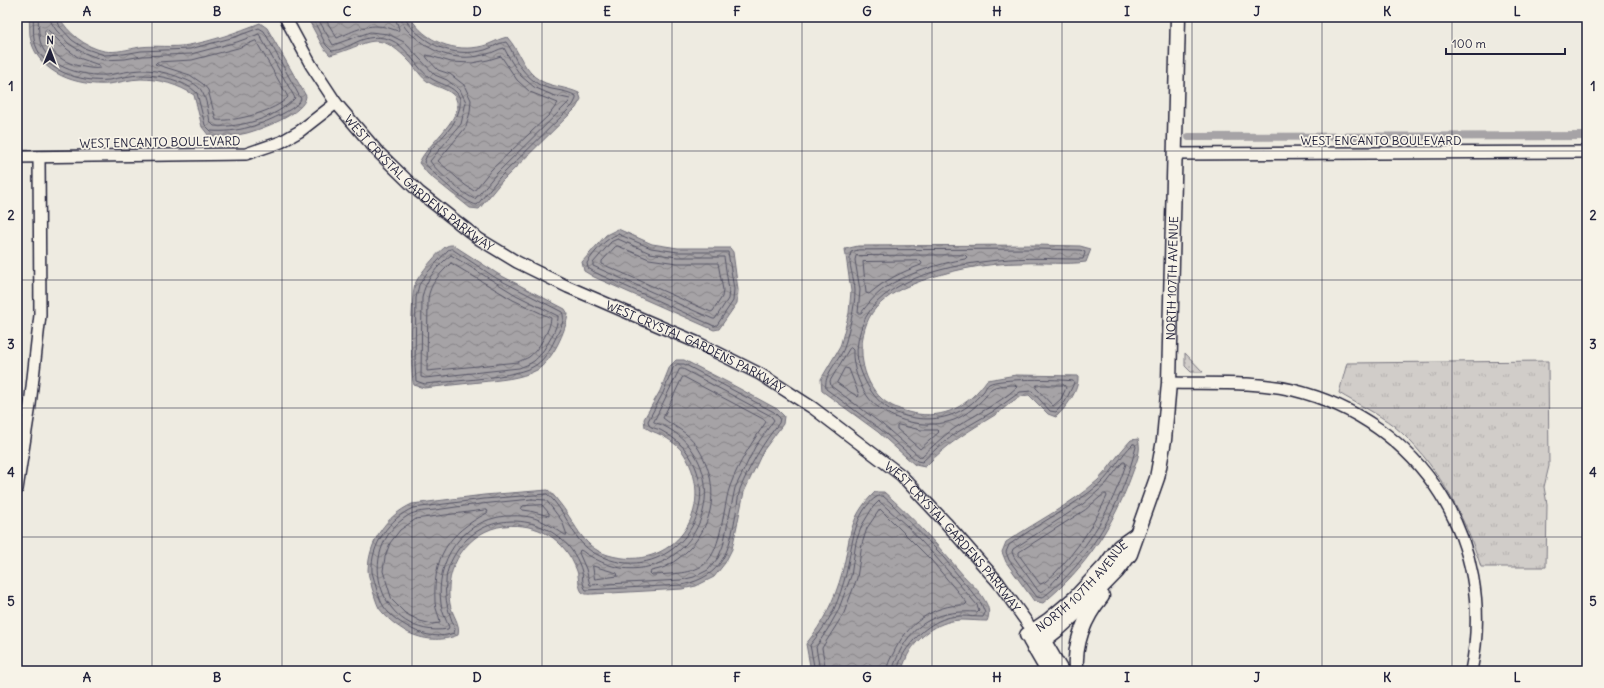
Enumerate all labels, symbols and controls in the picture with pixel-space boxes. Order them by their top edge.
text: A [83,3,92,20]
text: B [213,3,222,20]
text: C [343,3,352,20]
text: D [472,3,482,20]
text: E [603,3,611,20]
text: F [733,3,741,20]
text: G [862,3,872,20]
text: H [992,3,1002,20]
text: I [1124,3,1130,20]
text: J [1254,3,1261,20]
text: K [1383,3,1392,20]
text: L [1513,3,1521,20]
north arrow [30,30,70,70]
scale bar [1446,30,1565,56]
text: N [46,33,54,47]
text: 100 m [1452,36,1486,51]
text: 1 [8,78,14,95]
text: 1 [1590,78,1596,95]
street label: WEST CRYSTAL GARDENS PARKWAY [342,111,497,254]
street label: WEST ENCANTO BOULEVARD [79,133,241,151]
street label: WEST ENCANTO BOULEVARD [1301,133,1461,148]
text: 2 [7,207,15,224]
text: 2 [1589,207,1597,224]
street label: NORTH 107TH AVENUE [1163,216,1181,341]
street label: WEST CRYSTAL GARDENS PARKWAY [604,297,788,396]
text: 3 [7,336,15,353]
text: 3 [1589,336,1597,353]
street label: WEST CRYSTAL GARDENS PARKWAY [882,458,1024,615]
text: 4 [7,464,15,481]
text: 4 [1589,464,1597,481]
street label: NORTH 107TH AVENUE [1033,536,1130,635]
text: 5 [7,593,15,610]
text: 5 [1589,593,1597,610]
text: A [83,669,92,686]
text: B [213,669,222,686]
text: C [343,669,352,686]
text: D [472,669,482,686]
text: E [603,669,611,686]
text: F [733,669,741,686]
text: G [862,669,872,686]
text: H [992,669,1002,686]
text: I [1124,669,1130,686]
text: J [1254,669,1261,686]
text: K [1383,669,1392,686]
text: L [1513,669,1521,686]

